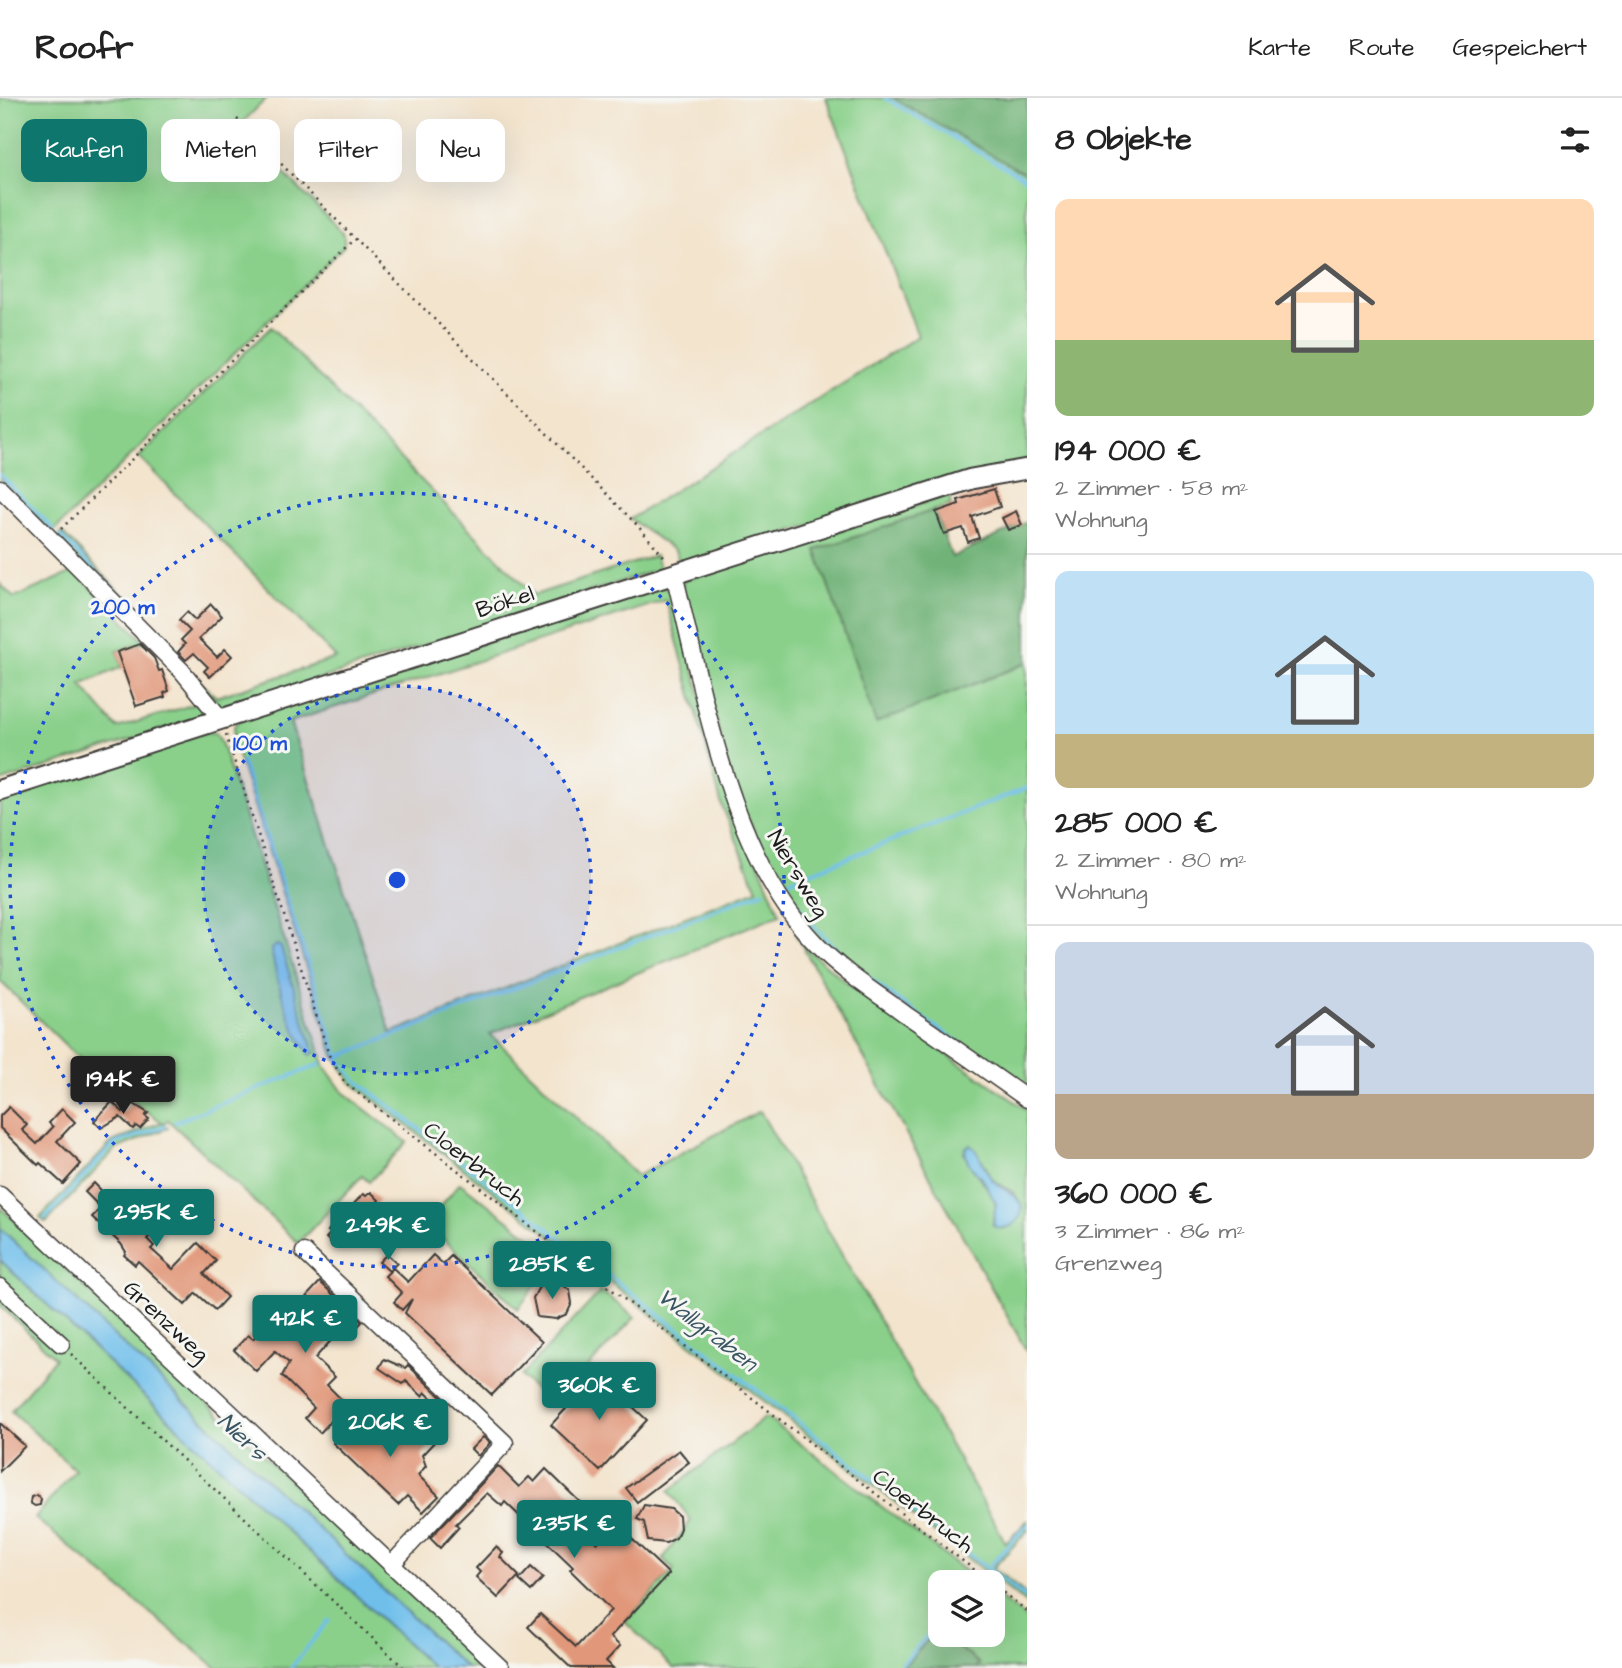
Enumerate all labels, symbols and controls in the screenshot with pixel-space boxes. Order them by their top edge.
text: Roofr [35,25,133,71]
text: Karte [1248,31,1311,65]
text: Route [1349,31,1414,65]
text: Gespeichert [1452,31,1587,65]
chip: Kaufen [21,119,147,182]
chip: Mieten [161,119,280,182]
chip: Filter [294,119,402,182]
chip: Neu [416,119,505,182]
text: 8 Objekte [1055,119,1192,161]
icon: filters [1556,121,1594,159]
icon: home [1262,245,1388,371]
text: 194 000 € [1055,430,1201,472]
text: 2 Zimmer · 58 m² [1055,472,1248,504]
text: Wohnung [1055,504,1148,536]
street label: Bökel [472,578,538,626]
text: 200 m [90,593,155,622]
icon: home [1262,617,1388,743]
text: 100 m [233,729,288,758]
text: 285 000 € [1055,802,1218,844]
street label: Niersweg [758,824,837,925]
text: 2 Zimmer · 80 m² [1055,844,1247,876]
centre of rings [385,868,409,892]
text: Wohnung [1055,876,1148,908]
icon: home [1262,988,1388,1114]
pin: 194K € [66,1056,180,1116]
text: 194K € [86,1063,160,1095]
street label: Cloerbruch [416,1114,532,1214]
text: 360 000 € [1055,1173,1213,1215]
pin: 295K € [99,1190,213,1249]
text: 295K € [114,1196,198,1228]
pin: 249K € [331,1202,445,1262]
text: 249K € [346,1209,430,1241]
text: 3 Zimmer · 86 m² [1055,1215,1245,1247]
pin: 285K € [495,1242,609,1301]
text: Grenzweg [1055,1247,1162,1279]
text: 285K € [509,1248,595,1280]
street label: Grenzweg [115,1273,216,1370]
water label: Wallgraben [649,1280,766,1382]
pin: 412K € [248,1296,362,1355]
text: 412K € [268,1302,342,1334]
pin: 360K € [542,1362,656,1422]
text: 360K € [558,1369,640,1401]
pin: 206K € [333,1400,447,1459]
water label: Niers [210,1405,276,1470]
text: 206K € [348,1406,432,1438]
street label: Cloerbruch [865,1461,981,1561]
pin: 235K € [517,1500,631,1560]
text: 235K € [533,1507,615,1539]
map controls [928,1570,1005,1647]
button: layers [928,1570,1005,1647]

